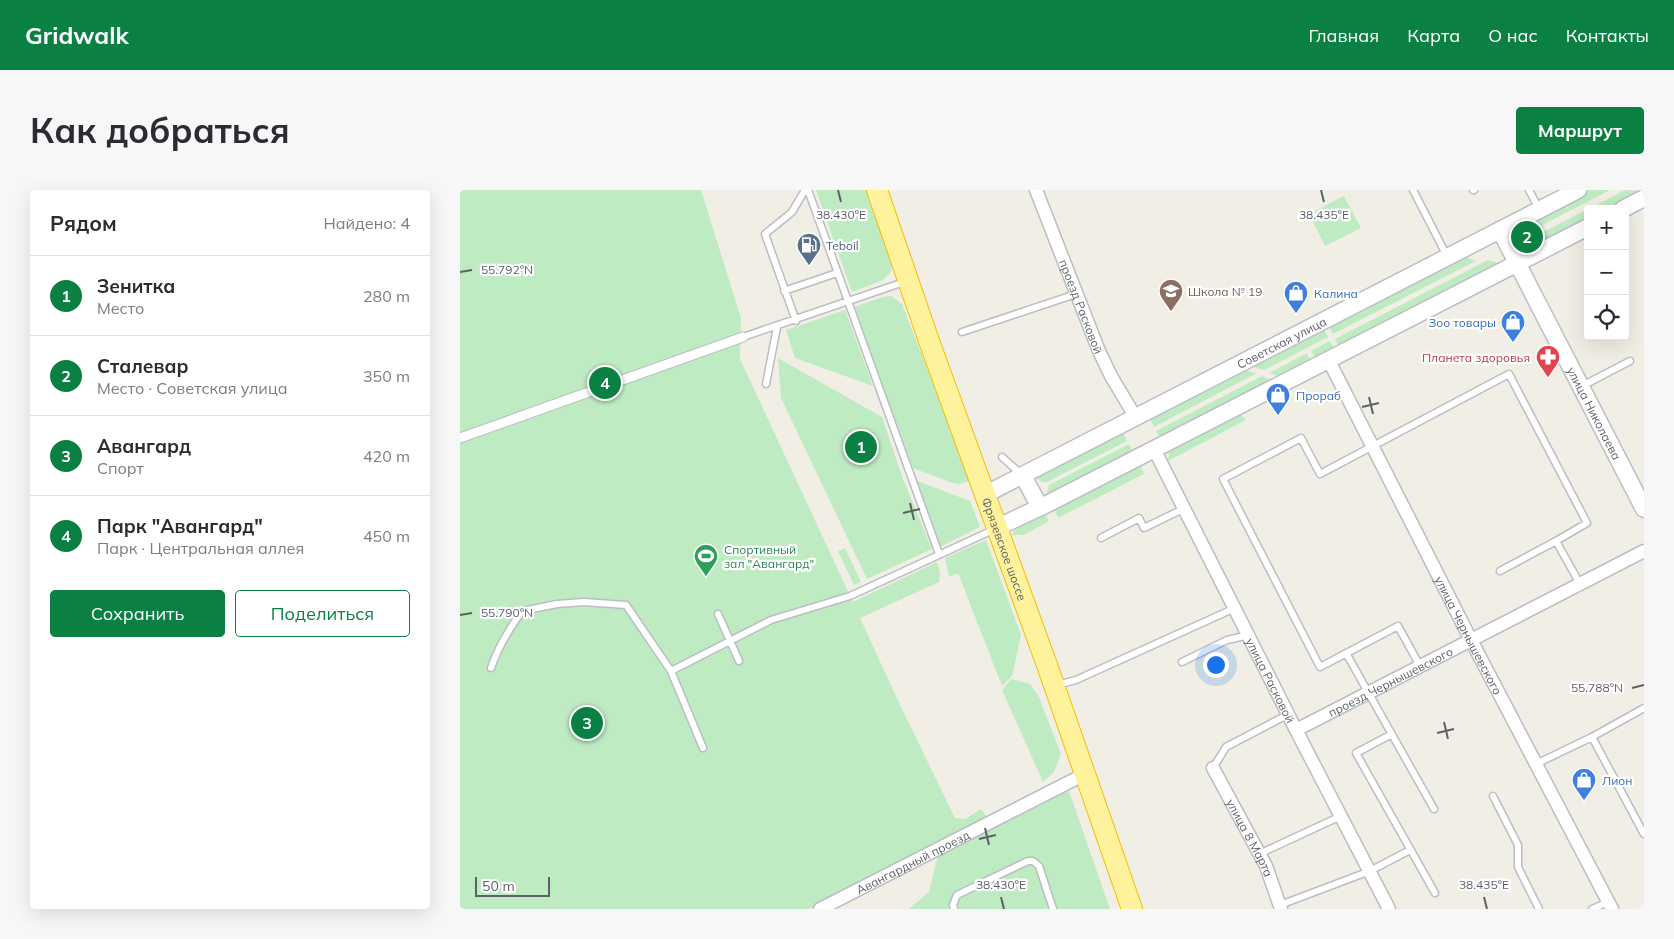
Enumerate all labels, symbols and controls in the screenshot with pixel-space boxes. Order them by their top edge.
text: Gridwalk [25,20,129,50]
text: Главная [1309,24,1379,47]
text: Карта [1407,24,1460,47]
text: О нас [1488,24,1538,47]
text: Контакты [1566,24,1649,47]
button: Маршрут [1516,107,1644,154]
text: Как добраться [30,108,290,152]
map controls [1584,205,1629,340]
button: + [1584,205,1629,250]
text: 38.430°E [816,207,866,222]
text: 38.435°E [1299,207,1349,222]
text: Рядом [50,210,117,236]
text: Найдено: 4 [324,213,410,233]
pin: 2 [1511,218,1543,256]
fuel station icon: Teboil [796,232,822,266]
place label: Teboil [826,238,859,253]
button: − [1584,250,1629,295]
street label: проезд Расковой [1056,257,1107,356]
text: 55.792°N [481,262,533,277]
text: Зенитка [97,274,175,298]
school or university icon: Школа № 19 [1158,278,1184,312]
shop icon: Калина [1283,280,1309,314]
place label: Школа № 19 [1188,284,1262,299]
text: 1 [61,286,71,306]
text: 280 m [363,286,410,306]
place label: Калина [1314,286,1358,301]
button: locate [1584,295,1629,340]
text: Место [97,298,144,318]
shop icon: Зоо товары [1500,309,1526,343]
street label: Советская улица [1234,313,1329,372]
place label: Зоо товары [1428,315,1496,330]
pharmacy icon: Планета здоровья [1535,344,1561,378]
place label: Планета здоровья [1422,350,1530,365]
text: Сталевар [97,354,189,378]
pin: 4 [589,364,621,402]
street label: улица Николаева [1564,364,1625,462]
text: 2 [61,366,71,386]
text: 350 m [363,366,410,386]
text: Место · Советская улица [97,378,287,398]
shop icon: Прораб [1265,382,1291,416]
place label: Прораб [1296,388,1341,403]
pin: 1 [845,428,877,466]
text: Авангард [97,434,191,458]
text: 3 [61,446,71,466]
text: 420 m [363,446,410,466]
text: Спорт [97,458,144,478]
street label: Фрязевское шоссе [979,495,1030,603]
text: Парк "Авангард" [97,514,263,538]
text: 4 [61,526,71,546]
text: 450 m [363,526,410,546]
text: Парк · Центральная аллея [97,538,304,558]
place label: Спортивный зал "Авангард" [724,542,814,571]
sports icon: Спортивный зал "Авангард" [693,543,719,577]
street label: улица Чернышевского [1432,573,1506,697]
button: Сохранить [50,590,225,637]
button: Поделиться [235,590,410,637]
text: 55.790°N [481,605,533,620]
street label: улица Расковой [1243,635,1299,725]
street label: проезд Чернышевского [1325,643,1455,720]
your location [1203,652,1229,678]
text: 55.788°N [1571,680,1623,695]
pin: 3 [571,704,603,742]
shop icon: Лион [1571,767,1597,801]
place label: Лион [1602,773,1632,788]
street label: улица 8 Марта [1223,796,1277,879]
street label: Авангардный проезд [853,827,972,897]
scale bar [475,874,550,897]
text: 50 m [482,877,515,895]
text: 38.430°E [976,877,1026,892]
text: 38.435°E [1459,877,1509,892]

